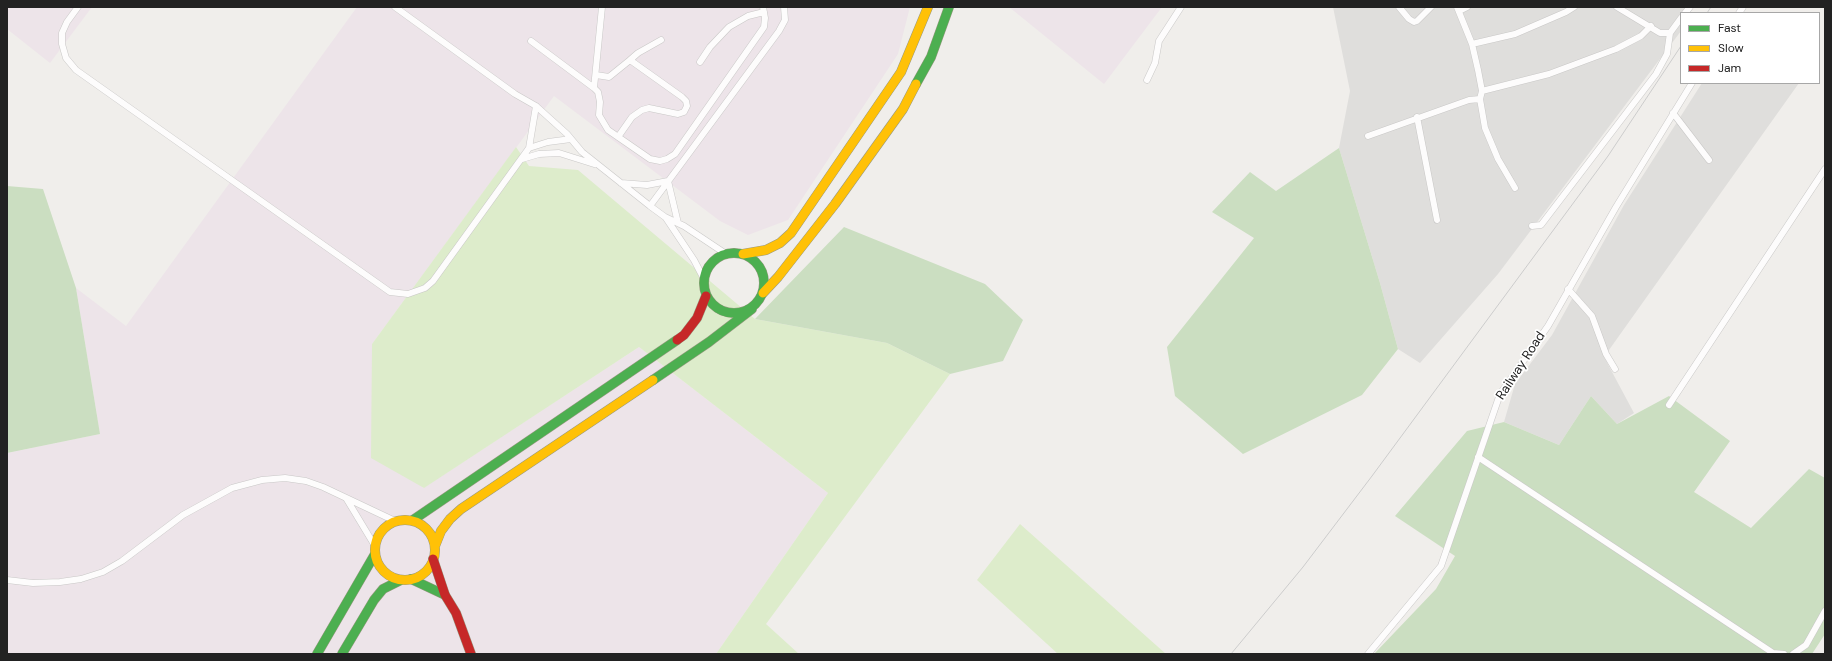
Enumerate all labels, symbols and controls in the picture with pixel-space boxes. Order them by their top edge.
legend [1680,12,1820,84]
text: Fast [1718,20,1741,36]
text: Slow [1718,40,1744,56]
text: Jam [1718,60,1741,76]
street label: Railway Road [1493,329,1549,403]

